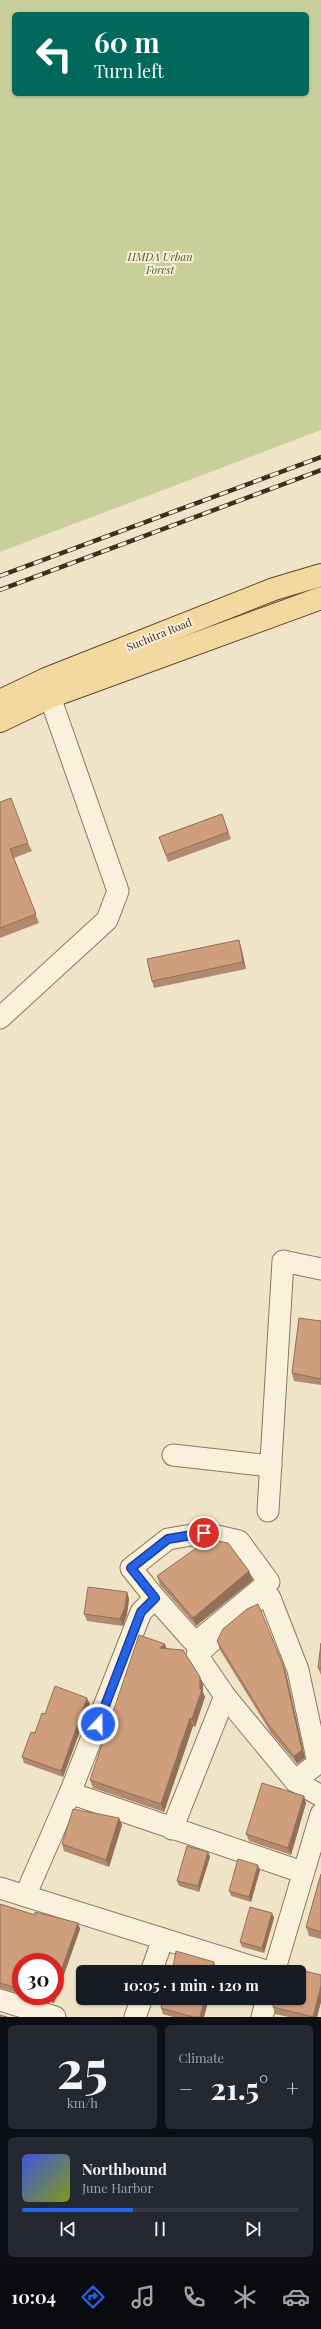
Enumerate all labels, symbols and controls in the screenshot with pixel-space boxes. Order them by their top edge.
text: 60 m [94,23,160,60]
icon: left [28,28,80,80]
text: Turn left [94,59,164,83]
park label: HMDA Urban Forest [126,249,193,277]
street label: Suchitra Road [124,614,194,654]
pin [187,1516,221,1550]
icon: arrive [193,1522,215,1544]
position arrow [77,1703,119,1745]
speed limit sign: 30 [12,1953,64,2005]
text: 10:05 · 1 min · 120 m [123,1975,259,1995]
text: 25 [57,2033,108,2102]
text: Climate [179,2049,224,2066]
text: 21.5° [210,2068,268,2108]
text: − [179,2073,193,2103]
text: + [286,2073,299,2103]
text: km/h [67,2094,98,2111]
text: Northbound [82,2159,167,2179]
text: June Harbor [82,2179,153,2196]
icon: previous [57,2218,79,2240]
icon: pause [149,2218,171,2240]
icon: next [242,2218,264,2240]
icon: directions [79,2283,107,2311]
icon: music [129,2283,157,2311]
icon: phone [180,2283,208,2311]
icon: climate [231,2283,259,2311]
icon: car [282,2283,310,2311]
text: 10:04 [11,2285,56,2309]

